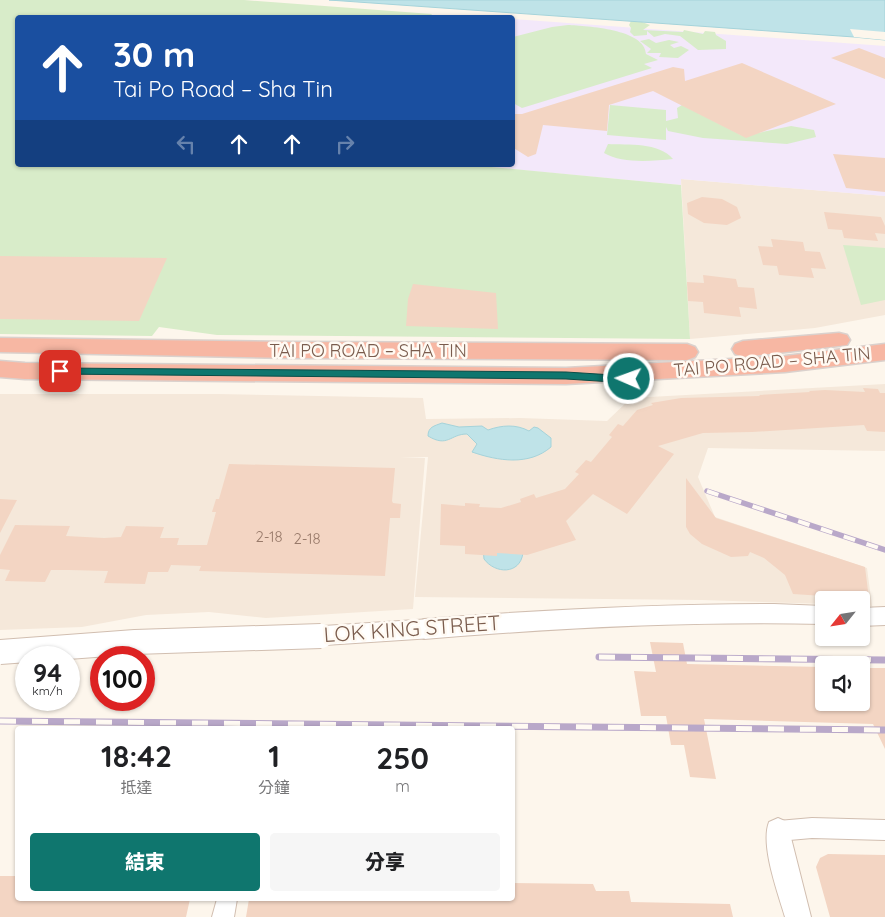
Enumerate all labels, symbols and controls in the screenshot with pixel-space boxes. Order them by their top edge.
text: 30 m [113,32,195,76]
icon: ahead [30,35,95,100]
text: Tai Po Road – Sha Tin [113,75,333,103]
icon: left [172,130,200,158]
icon: ahead [225,130,253,158]
icon: ahead [278,130,306,158]
icon: right [331,130,359,158]
street label: TAI PO ROAD – SHA TIN [269,339,467,362]
street label: TAI PO ROAD – SHA TIN [672,341,871,382]
pin [39,350,81,392]
position arrow [602,352,654,404]
icon: arrive [46,357,74,385]
house number: 2-18 [255,527,283,546]
house number: 2-18 [293,529,321,548]
north arrow [815,591,870,646]
map controls [815,591,870,711]
street label: LOK KING STREET [323,609,501,647]
speed limit sign: 100 [90,646,155,711]
button: sound [815,656,870,711]
text: 94 [33,657,62,688]
text: km/h [32,683,63,698]
text: 18:42 [101,737,172,775]
text: 1 [268,737,280,775]
text: 250 [376,739,429,777]
text: m [395,776,410,796]
text: 抵達 [121,777,153,797]
text: 分鐘 [258,777,290,797]
button: 結束 [30,833,260,891]
button: 分享 [270,833,500,891]

